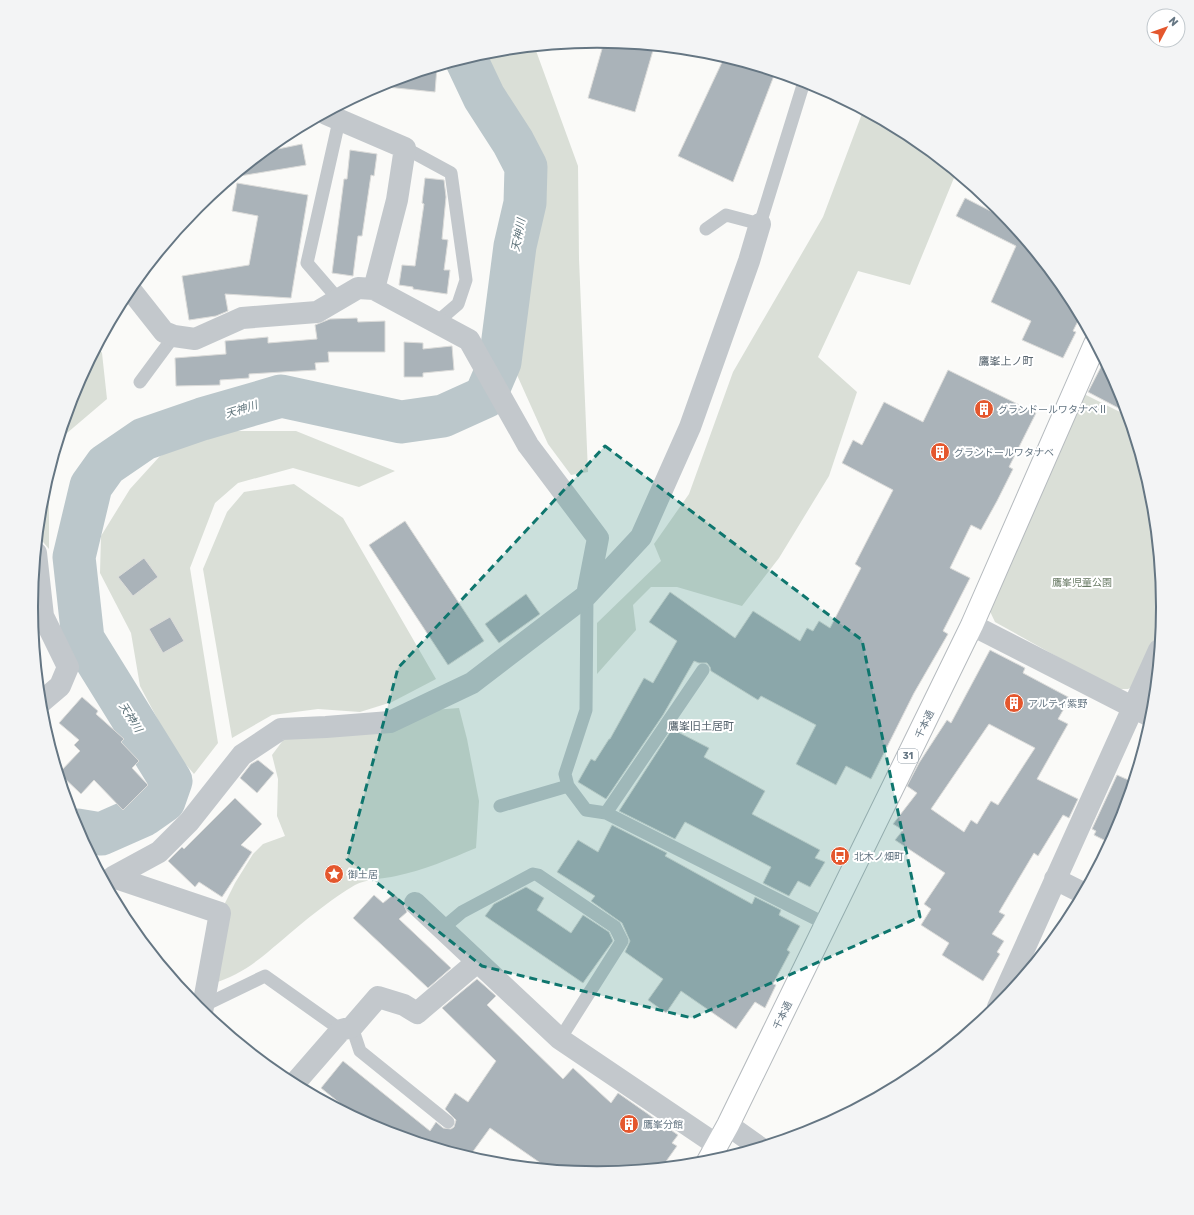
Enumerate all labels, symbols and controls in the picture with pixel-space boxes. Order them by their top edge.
north arrow [1146,8,1186,48]
text: N [1166,15,1181,29]
water label: 天神川 [509,217,528,253]
district label: 鷹峯上ノ町 [979,355,1034,368]
water label: 天神川 [223,398,260,421]
building icon: グランドールワタナベⅡ [973,398,995,420]
place label: グランドールワタナベⅡ [998,404,1108,416]
building icon: グランドールワタナベ [929,441,951,463]
place label: グランドールワタナベ [954,447,1054,459]
park label: 鷹峯児童公園 [1052,577,1112,589]
building icon: アルティ紫野 [1003,692,1025,714]
place label: アルティ紫野 [1028,698,1087,710]
water label: 天神川 [116,700,145,736]
street label: 千本通 [913,708,937,741]
district label: 鷹峯旧土居町 [668,720,734,733]
road number: 31 [898,749,918,763]
bus stop icon: 北木ノ畑町 [829,845,851,867]
place label: 北木ノ畑町 [854,851,904,863]
place icon: 御土居 [323,863,345,885]
place label: 御土居 [348,869,378,881]
street label: 千本通 [771,999,795,1032]
building icon: 鷹峯分館 [618,1113,640,1135]
place label: 鷹峯分館 [643,1119,683,1131]

